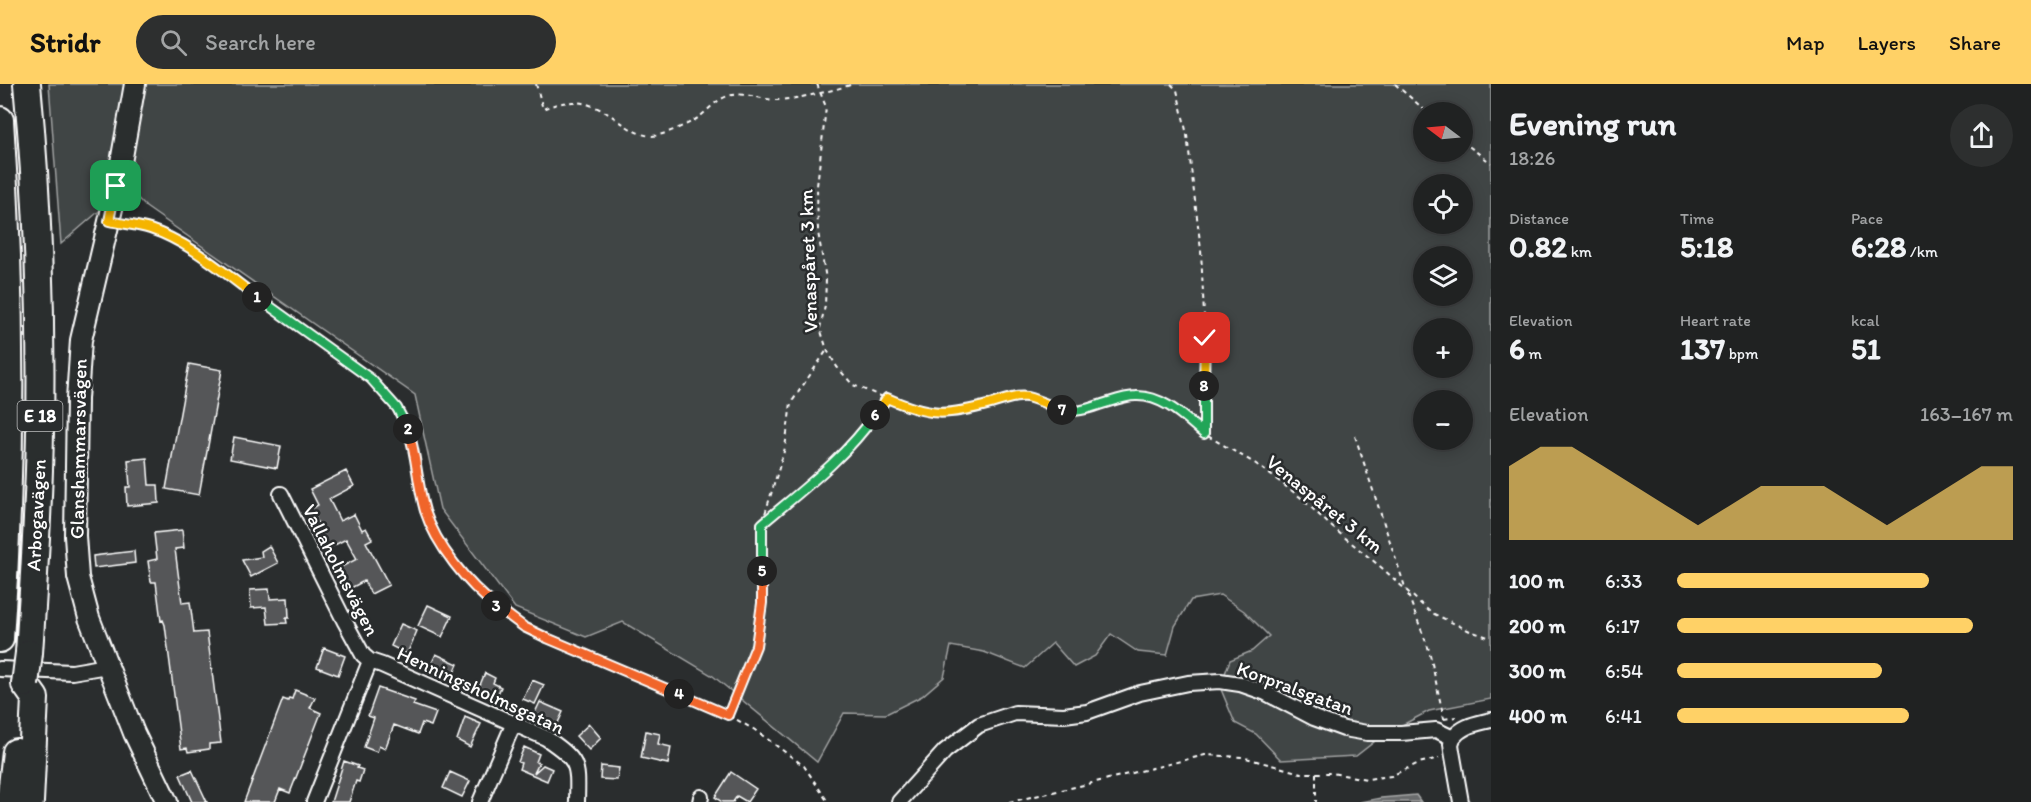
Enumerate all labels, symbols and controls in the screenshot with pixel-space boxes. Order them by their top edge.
search box [136,15,556,69]
text: Stridr [30,25,100,59]
icon: search [157,26,190,59]
text: Search here [205,29,316,56]
text: Map [1786,30,1825,55]
text: Layers [1858,30,1916,55]
text: Share [1949,30,2001,55]
north arrow [1413,102,1473,162]
map controls [1413,102,1473,450]
text: Evening run [1509,104,1676,143]
button: share [1950,104,2013,167]
text: 18:26 [1509,146,1555,170]
pin [90,160,141,211]
icon: arrive [99,169,132,202]
button: locate [1413,174,1473,234]
street label: Venaspåret 3 km [793,189,822,333]
text: Distance [1509,209,1569,228]
text: Time [1680,209,1714,228]
text: Pace [1851,209,1883,228]
text: 0.82 [1509,228,1567,265]
text: 5:18 [1680,228,1733,265]
text: 6:28 [1851,228,1906,265]
text: km [1567,242,1592,261]
text: /km [1906,242,1938,261]
button: layers [1413,246,1473,306]
pin: 1 [242,282,272,312]
text: 1 [253,287,261,306]
text: Elevation [1509,311,1573,330]
text: Heart rate [1680,311,1751,330]
text: kcal [1851,311,1879,330]
pin [1179,312,1230,363]
button: + [1413,318,1473,378]
icon: check [1188,321,1221,354]
text: 6 [1509,330,1525,367]
text: 137 [1680,330,1725,367]
text: 51 [1851,330,1881,367]
text: m [1525,344,1542,363]
text: bpm [1725,344,1758,363]
street label: Glanshammarsvägen [64,358,92,539]
pin: 8 [1189,371,1219,401]
text: 8 [1200,376,1208,395]
button: − [1413,390,1473,450]
pin: 7 [1047,395,1077,425]
pin: 6 [860,400,890,430]
text: 7 [1058,400,1066,419]
road number: E 18 [18,401,63,431]
text: Elevation [1509,402,1588,426]
text: 163–167 m [1920,402,2013,426]
text: 6 [871,405,879,424]
pin: 2 [393,414,423,444]
text: 2 [404,419,412,438]
street label: Venaspåret 3 km [1262,449,1389,559]
street label: Arbogavägen [21,458,51,572]
street label: Vallaholmsvägen [297,500,385,640]
pin: 5 [747,556,777,586]
text: 5 [758,561,766,580]
text: 100 m [1509,569,1564,593]
text: 6:33 [1605,569,1642,593]
pin: 3 [481,591,511,621]
text: 3 [492,596,500,615]
text: 200 m [1509,614,1565,638]
text: 6:17 [1605,614,1640,638]
street label: Henningsholmsgatan [394,641,568,739]
street label: Korpralsgatan [1233,656,1357,720]
text: 300 m [1509,659,1566,683]
text: 6:54 [1605,659,1643,683]
pin: 4 [664,679,694,709]
text: 4 [674,684,684,703]
text: 400 m [1509,704,1567,728]
text: 6:41 [1605,704,1642,728]

